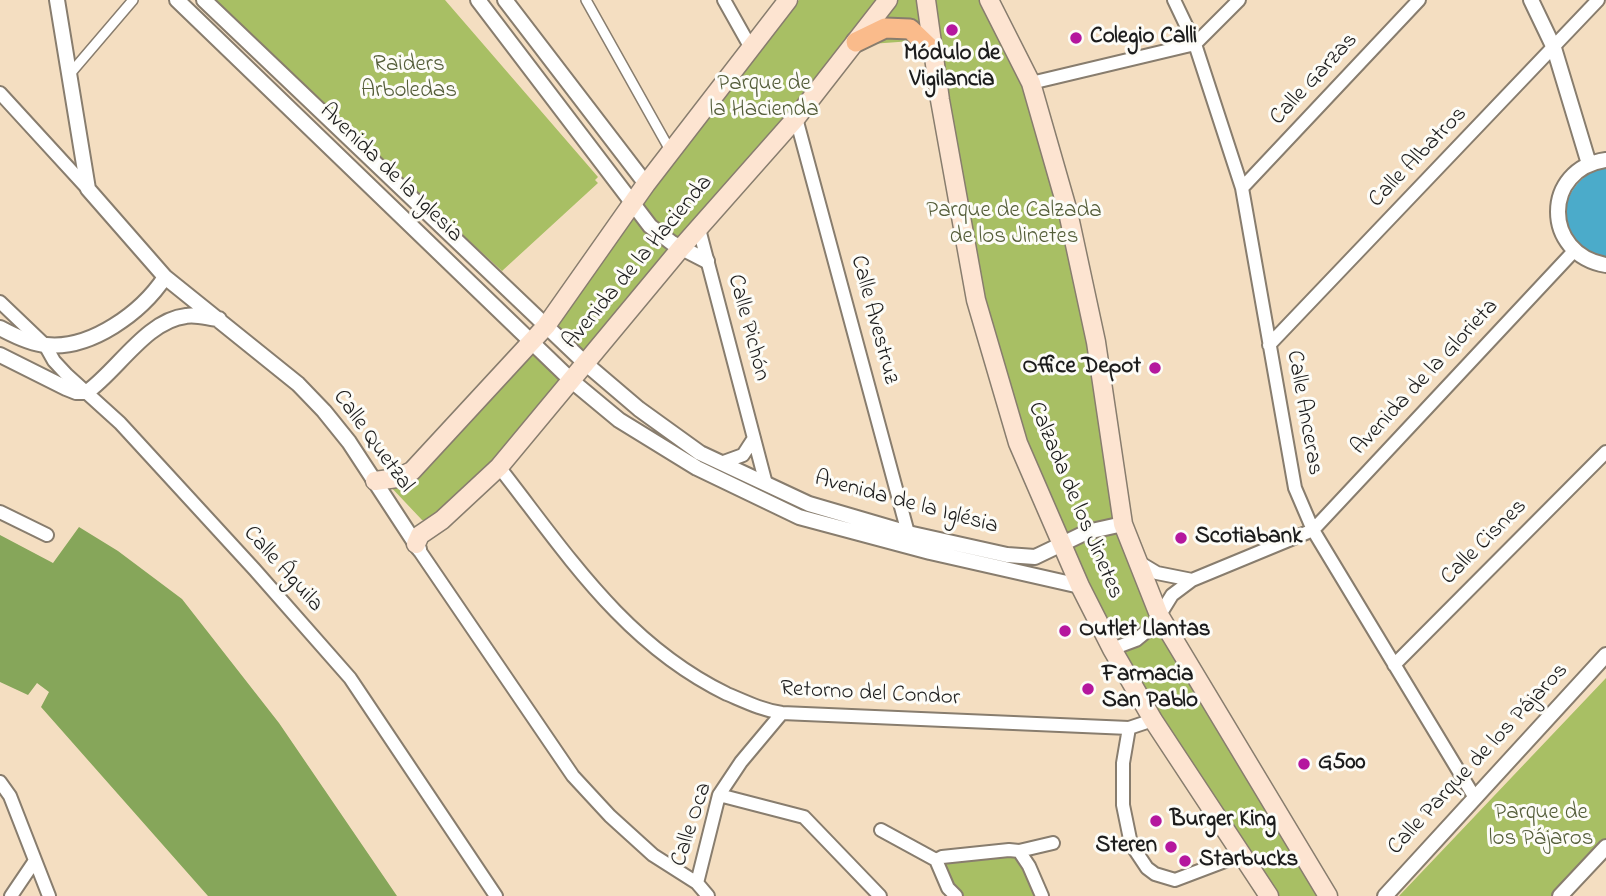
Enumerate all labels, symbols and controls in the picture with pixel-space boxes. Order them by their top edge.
marker: Módulo de Vigilancia [944,22,960,38]
place label: Colegio Calli [1090,24,1197,52]
street label: Calle Garzas [1265,28,1365,132]
marker: Colegio Calli [1068,30,1084,46]
place label: Módulo de Vigilancia [904,41,1000,95]
park label: Raiders Arboledas [361,52,457,106]
park label: Parque de la Hacienda [709,71,819,125]
street label: Avenida de la Iglesia [312,98,468,250]
street label: Calle Albatros [1364,102,1474,214]
street label: Avenida de la Hacienda [558,170,720,356]
park label: Parque de Calzada de los Jinetes [926,198,1102,252]
street label: Calle Avestruz [843,253,903,387]
street label: Calle Pichón [720,272,774,384]
street label: Avenida de la Glorieta [1346,294,1506,462]
street label: Calle Anceras [1278,349,1328,477]
place label: Office Depot [1023,354,1141,382]
marker: Office Depot [1147,360,1163,376]
street label: Calle Quetzal [325,385,419,499]
street label: Calzada de los Jinetes [1020,398,1128,604]
street label: Avenida de la Iglésia [811,466,1001,542]
street label: Calle Cisnes [1436,494,1534,592]
street label: Calle Águila [236,521,328,619]
place label: Scotiabank [1195,524,1302,552]
marker: Scotiabank [1173,530,1189,546]
place label: Outlet Llantas [1079,617,1211,645]
marker: Outlet Llantas [1057,623,1073,639]
street label: Calle Parque de los Pájaros [1383,658,1575,862]
place label: Farmacia San Pablo [1102,662,1198,716]
street label: Retorno del Condor [780,677,960,713]
marker: Farmacia San Pablo [1080,681,1096,697]
place label: G500 [1318,750,1365,778]
marker: G500 [1296,756,1312,772]
street label: Calle Oca [666,780,720,870]
park label: Parque de los Pájaros [1489,800,1593,854]
place label: Burger King [1170,807,1276,835]
marker: Burger King [1148,813,1164,829]
place label: Steren [1095,833,1157,861]
marker: Steren [1163,839,1179,855]
place label: Starbucks [1199,847,1298,875]
marker: Starbucks [1177,853,1193,869]

